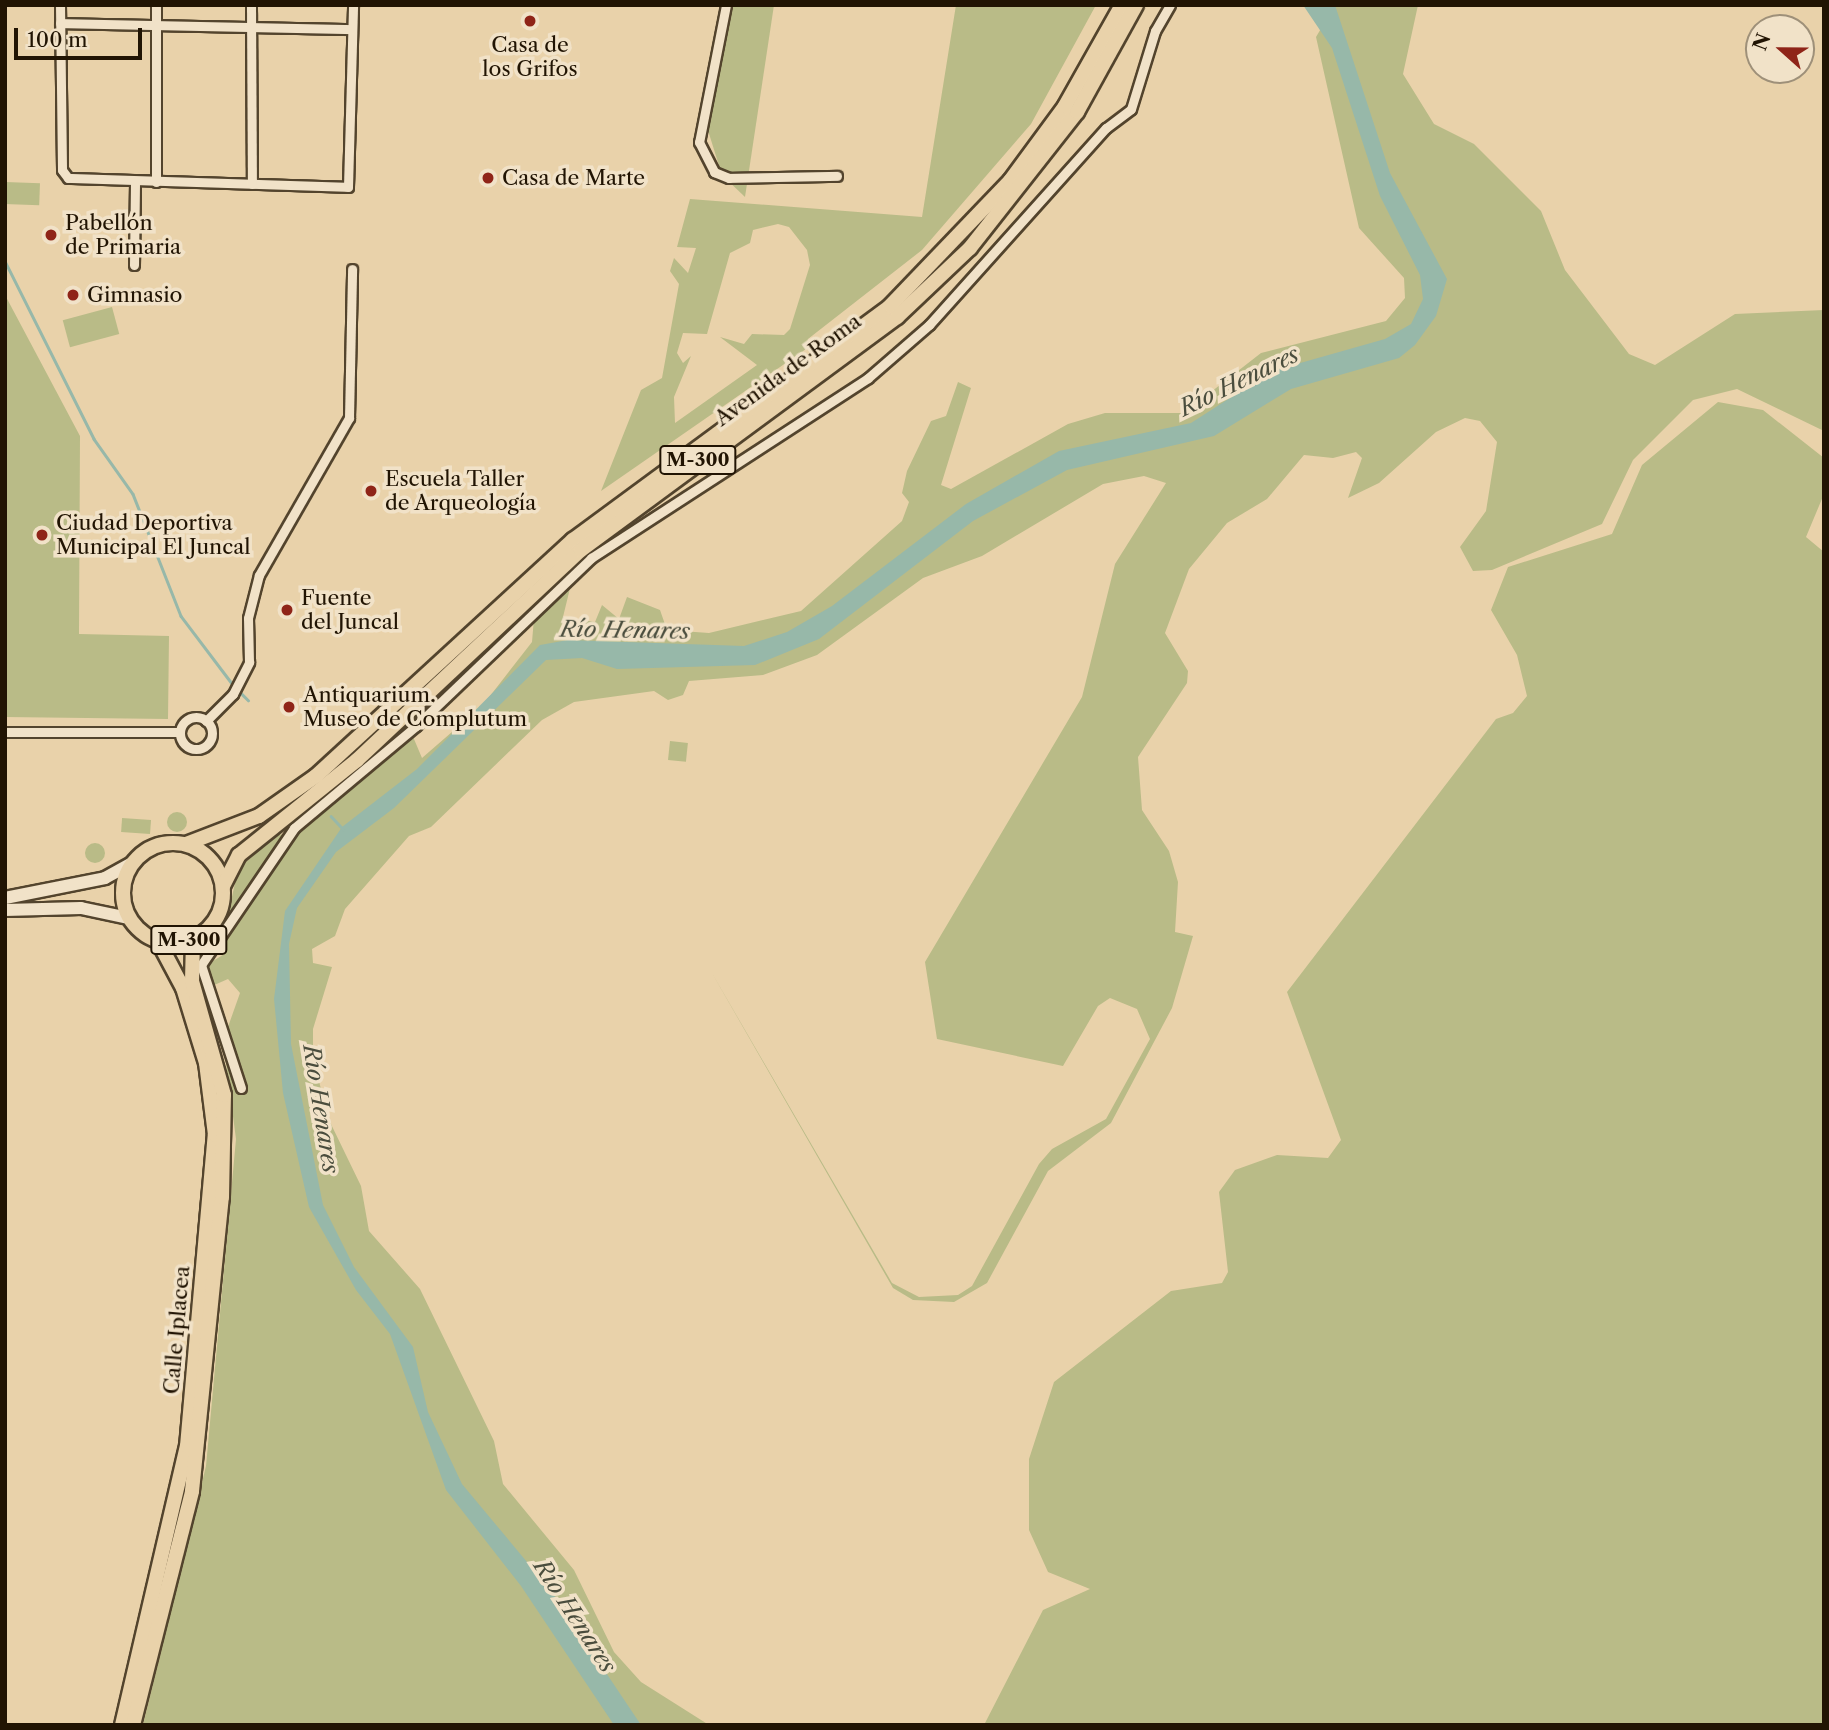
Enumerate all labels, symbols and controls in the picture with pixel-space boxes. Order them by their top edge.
marker: Casa de los Grifos [522,13,538,29]
scale bar [18,14,145,58]
north arrow [1745,14,1815,84]
text: 100 m [27,27,88,52]
text: N [1748,30,1775,54]
place label: Casa de los Grifos [482,32,578,82]
place label: Casa de Marte [502,165,645,191]
marker: Casa de Marte [480,170,496,186]
place label: Pabellón de Primaria [65,210,181,260]
marker: Pabellón de Primaria [43,227,59,243]
place label: Gimnasio [87,282,182,308]
marker: Gimnasio [65,287,81,303]
street label: Avenida de Roma [710,308,866,432]
water label: Río Henares [1175,340,1303,422]
road number: M-300 [658,444,738,475]
place label: Escuela Taller de Arqueología [385,466,537,516]
marker: Escuela Taller de Arqueología [363,483,379,499]
place label: Ciudad Deportiva Municipal El Juncal [56,510,251,560]
marker: Ciudad Deportiva Municipal El Juncal [34,527,50,543]
place label: Fuente del Juncal [301,585,399,635]
marker: Fuente del Juncal [279,602,295,618]
water label: Río Henares [560,615,690,645]
place label: Antiquarium. Museo de Complutum [303,682,527,732]
marker: Antiquarium. Museo de Complutum [281,699,297,715]
road number: M-300 [149,924,229,956]
water label: Río Henares [297,1043,345,1175]
street label: Calle Iplacea [159,1265,195,1395]
water label: Río Henares [528,1554,622,1678]

